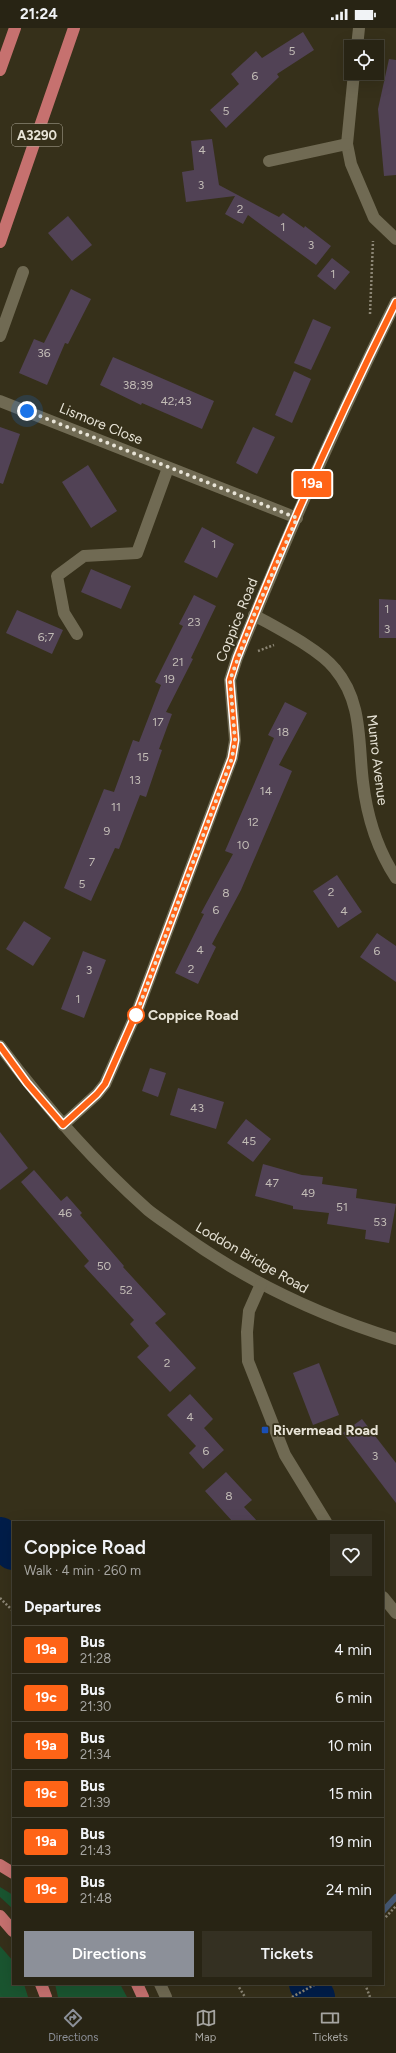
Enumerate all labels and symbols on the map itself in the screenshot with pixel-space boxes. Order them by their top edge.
house number: 5 [289,44,296,58]
house number: 6 [252,69,259,83]
house number: 5 [223,104,230,118]
road number: A3290 [12,124,62,146]
house number: 4 [198,143,206,157]
house number: 3 [198,178,204,192]
house number: 2 [237,202,243,216]
house number: 1 [281,220,285,234]
house number: 3 [308,238,314,252]
house number: 1 [331,267,335,281]
house number: 36 [37,346,51,360]
house number: 38;39 [123,378,153,392]
house number: 42;43 [160,394,192,408]
street label: Lismore Close [57,400,145,449]
your location [17,401,37,421]
line badge: 19a [289,471,335,497]
house number: 1 [212,537,216,551]
street label: Coppice Road [212,576,262,664]
house number: 1 [385,602,389,616]
house number: 23 [187,615,201,629]
house number: 3 [384,622,390,636]
house number: 6;7 [38,630,55,644]
house number: 21 [172,655,184,669]
house number: 19 [163,672,175,686]
street label: Munro Avenue [363,714,391,807]
house number: 17 [152,715,164,729]
house number: 18 [277,725,289,739]
house number: 15 [137,750,149,764]
house number: 13 [129,773,141,787]
house number: 14 [260,784,273,798]
house number: 11 [111,800,121,814]
house number: 12 [247,815,259,829]
house number: 9 [104,824,111,838]
house number: 10 [237,838,250,852]
house number: 7 [89,855,96,869]
house number: 5 [79,877,86,891]
house number: 2 [328,885,334,899]
house number: 8 [222,886,230,900]
house number: 6 [213,903,220,917]
house number: 4 [340,904,348,918]
house number: 4 [196,943,204,957]
house number: 6 [374,944,381,958]
house number: 2 [188,962,194,976]
house number: 3 [86,963,92,977]
house number: 1 [76,992,80,1006]
marker: Coppice Road [127,1006,145,1024]
place label: Coppice Road [148,1007,238,1024]
house number: 43 [190,1101,204,1115]
house number: 45 [242,1134,256,1148]
house number: 47 [265,1176,279,1190]
house number: 49 [301,1186,315,1200]
house number: 51 [336,1200,348,1214]
house number: 46 [58,1206,72,1220]
house number: 53 [373,1215,387,1229]
street label: Loddon Bridge Road [193,1219,311,1297]
house number: 50 [97,1259,112,1273]
house number: 52 [119,1283,133,1297]
house number: 2 [164,1356,170,1370]
house number: 4 [186,1410,194,1424]
place label: Rivermead Road [273,1422,378,1439]
marker: Rivermead Road [260,1425,270,1435]
house number: 6 [203,1444,210,1458]
house number: 3 [372,1449,378,1463]
house number: 8 [225,1489,233,1503]

